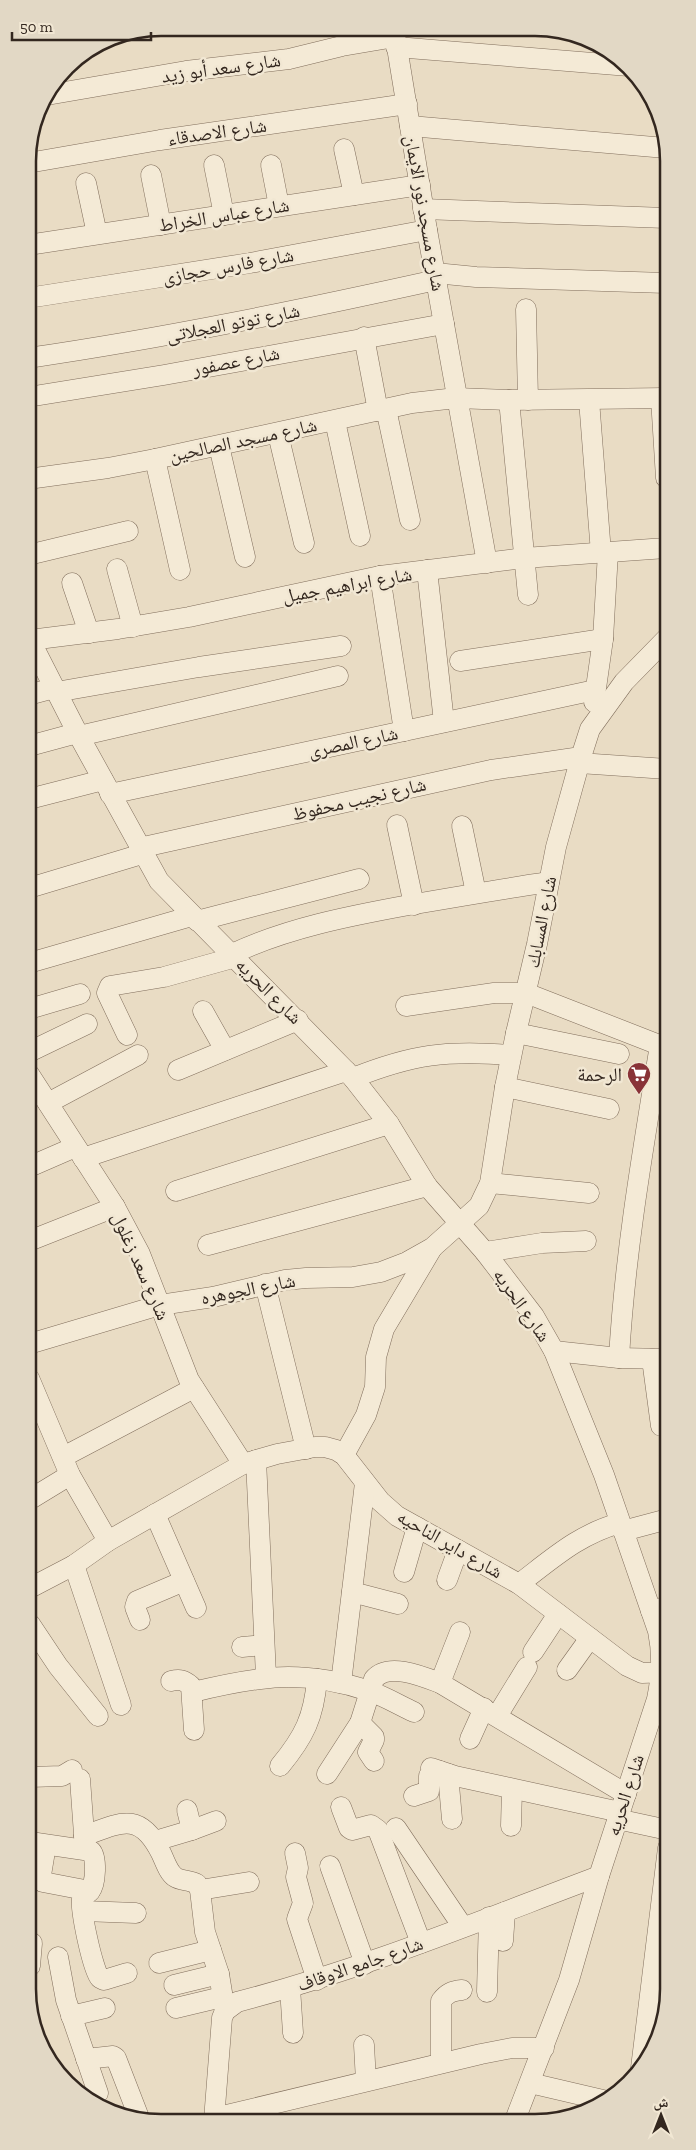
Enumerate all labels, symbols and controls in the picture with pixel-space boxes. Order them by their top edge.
scale bar [12,10,151,42]
text: 50 m [20,18,53,36]
street label: شارع سعد أبو زيد [160,48,282,88]
street label: شارع الاصدقاء [166,114,268,150]
street label: شارع مسجد نور الايمان [400,133,450,293]
street label: شارع عباس الخراط [157,193,291,237]
street label: شارع فارس حجازى [161,243,295,289]
street label: شارع توتو العجلاتى [164,299,302,347]
street label: شارع عصفور [189,341,282,381]
street label: شارع مسجد الصالحين [167,413,319,467]
street label: شارع ابراهيم جميل [280,562,414,609]
street label: شارع المصرى [306,721,400,763]
street label: شارع نجيب محفوظ [290,772,428,826]
street label: شارع المسابك [521,874,561,970]
street label: شارع الحريه [231,953,307,1029]
supermarket icon: الرحمة [626,1061,652,1095]
place label: الرحمة [577,1063,622,1086]
street label: شارع سعد زغلول [107,1208,175,1324]
street label: شارع الحريه [488,1264,556,1346]
street label: شارع الجوهره [199,1269,297,1309]
street label: شارع داير الناحيه [393,1505,507,1583]
street label: شارع الحريه [601,1751,649,1839]
street label: شارع جامع الاوقاف [294,1932,426,1997]
north arrow [636,2090,686,2140]
text: ش [654,2094,669,2111]

